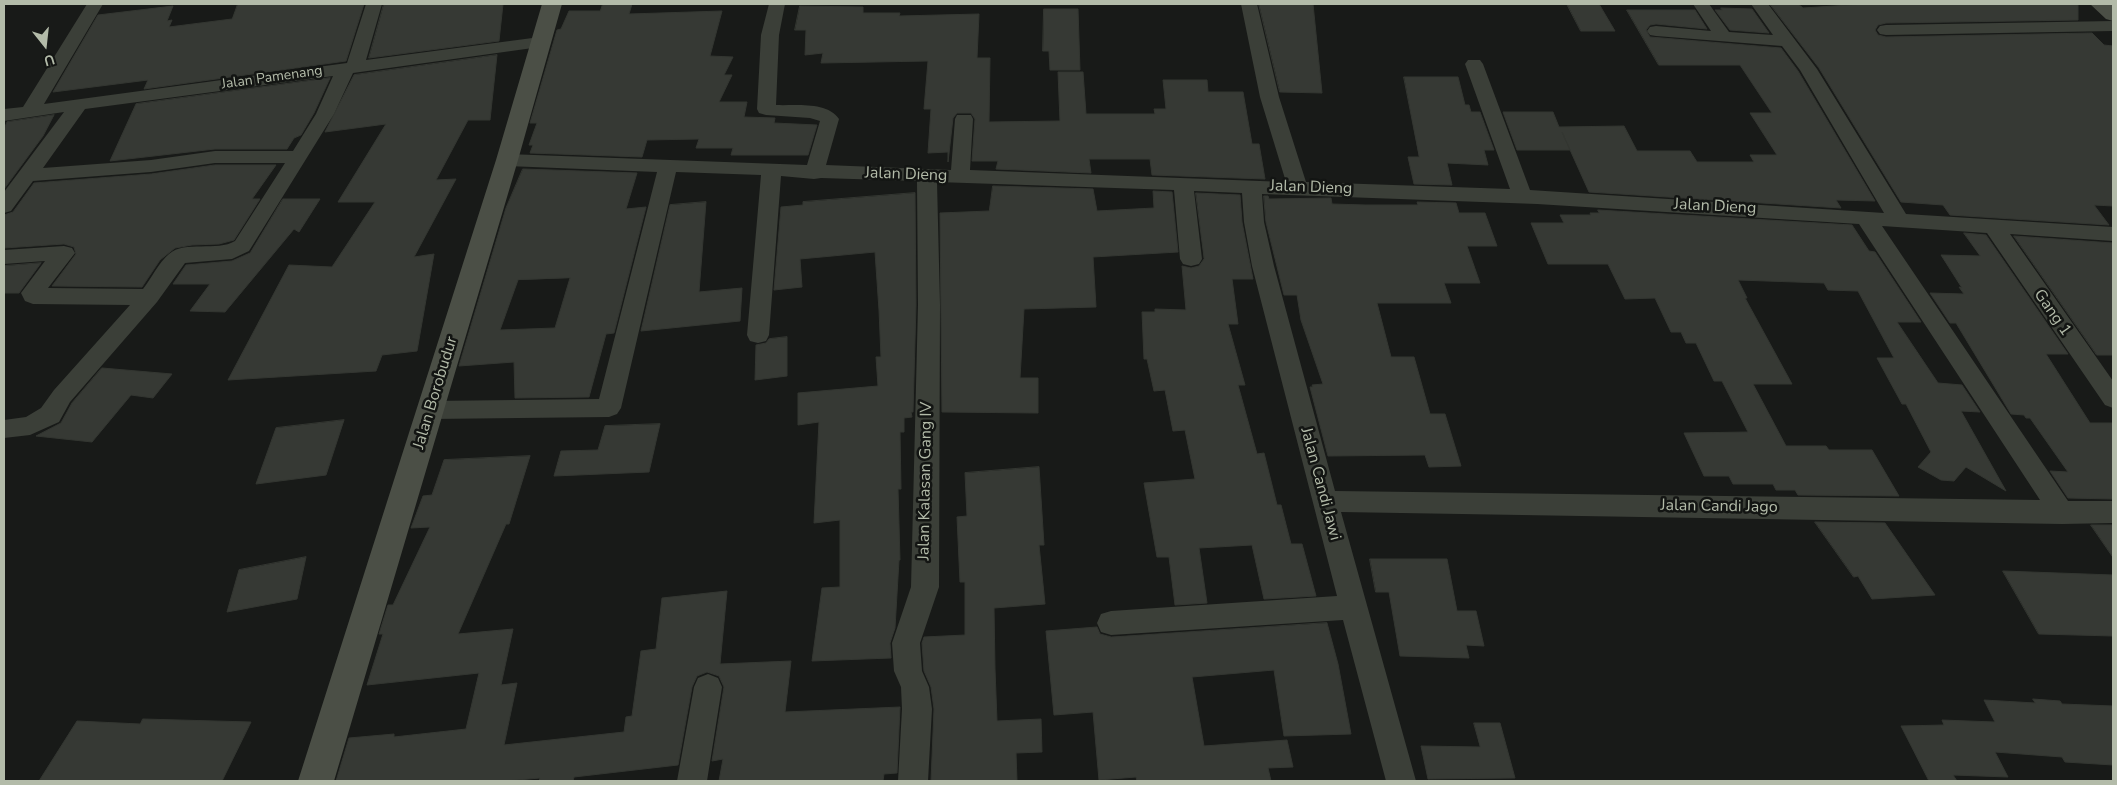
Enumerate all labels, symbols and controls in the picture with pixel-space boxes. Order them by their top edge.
north arrow [20,20,70,70]
text: U [42,49,57,70]
street label: Jalan Pamenang [220,63,324,93]
street label: Jalan Dieng [864,164,948,186]
street label: Jalan Dieng [1269,177,1353,199]
street label: Jalan Dieng [1673,195,1757,219]
street label: Gang 1 [2029,286,2075,340]
street label: Jalan Borobudur [410,334,462,452]
street label: Jalan Kalasan Gang IV [915,401,937,561]
street label: Jalan Candi Jawi [1296,425,1344,543]
street label: Jalan Candi Jago [1660,496,1778,518]

